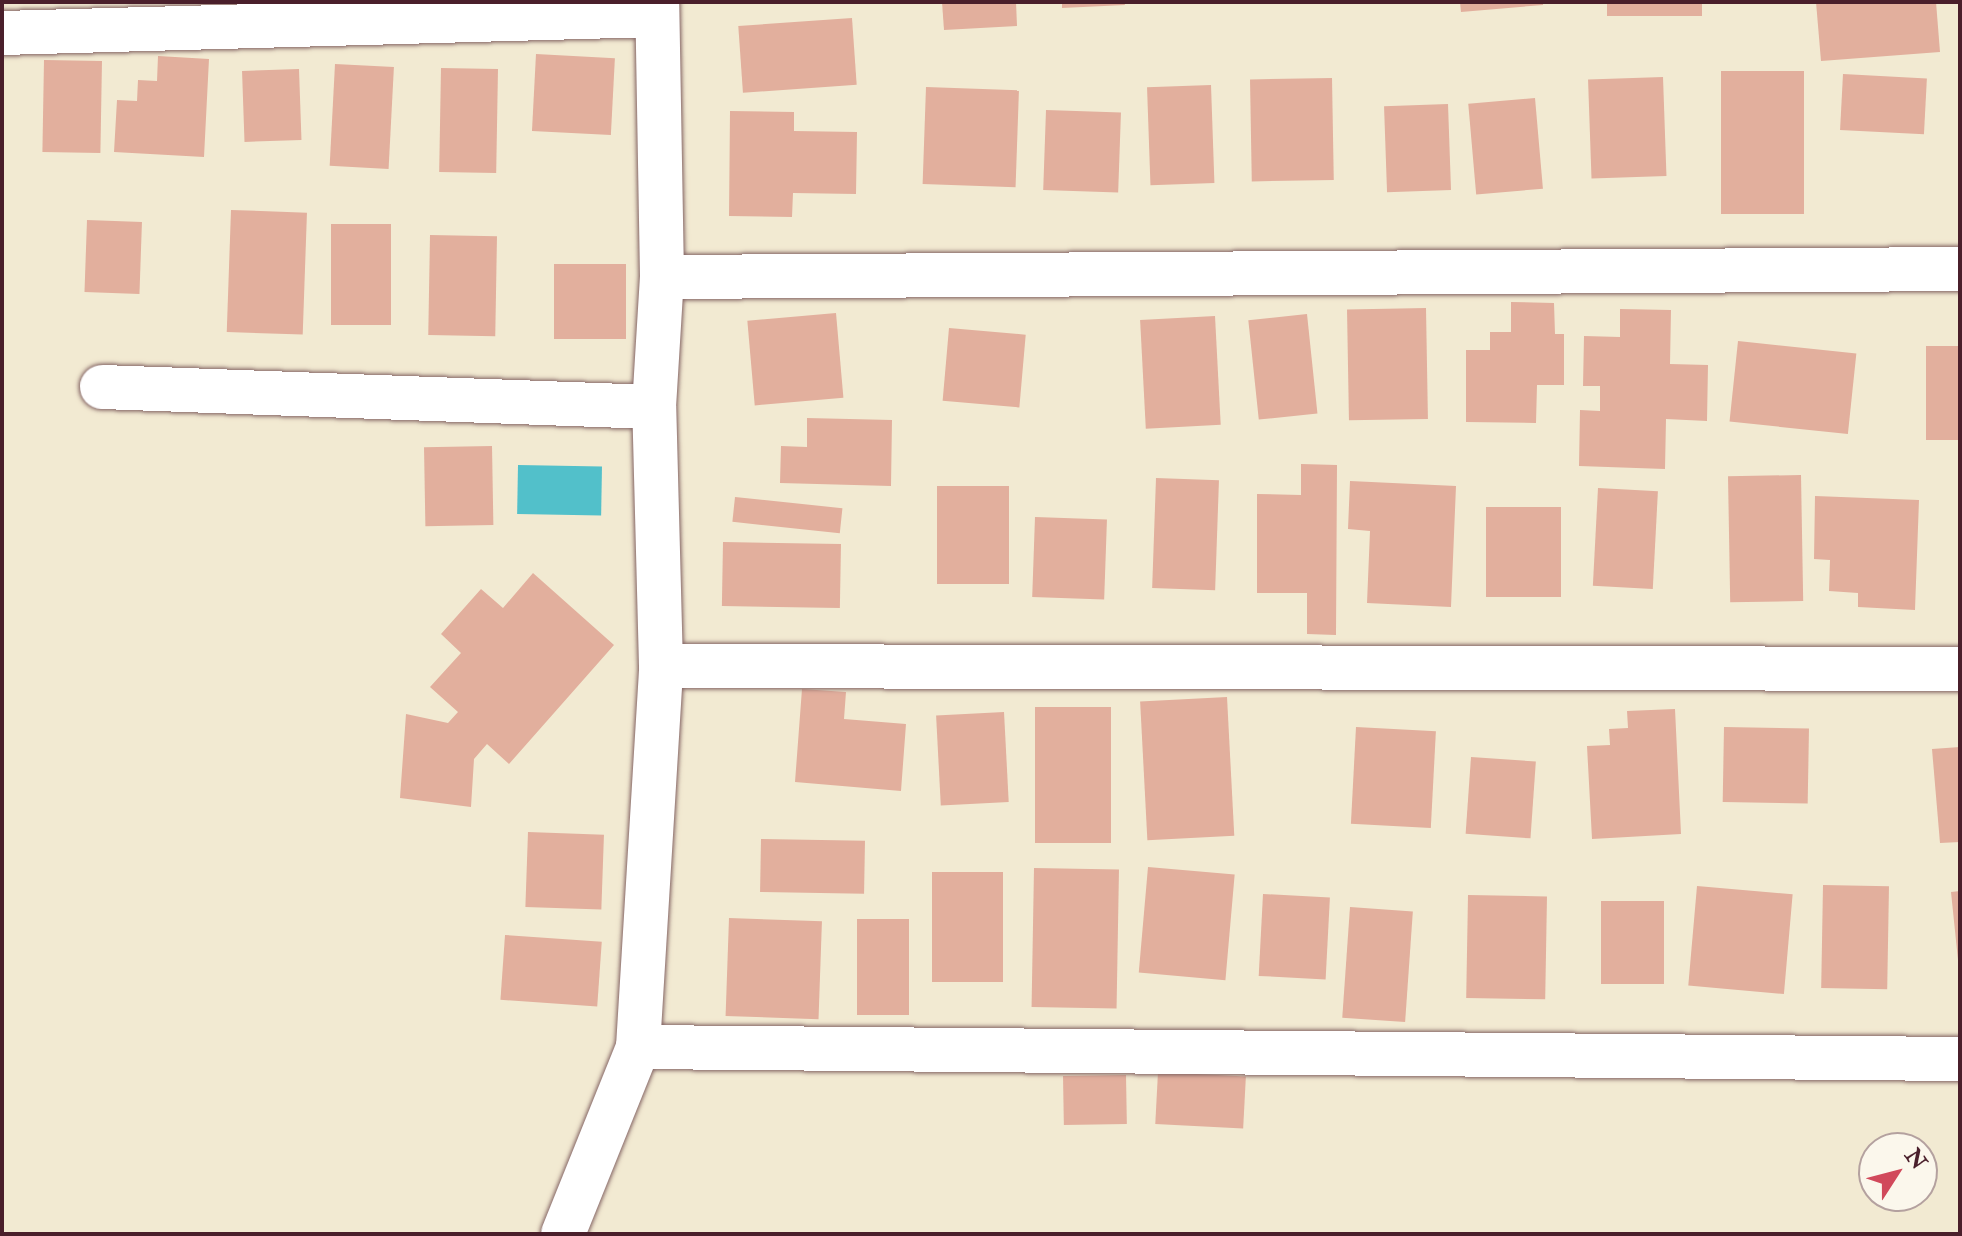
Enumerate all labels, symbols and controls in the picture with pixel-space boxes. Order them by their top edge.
north arrow [1858,1132,1938,1212]
text: N [1899,1143,1933,1175]

